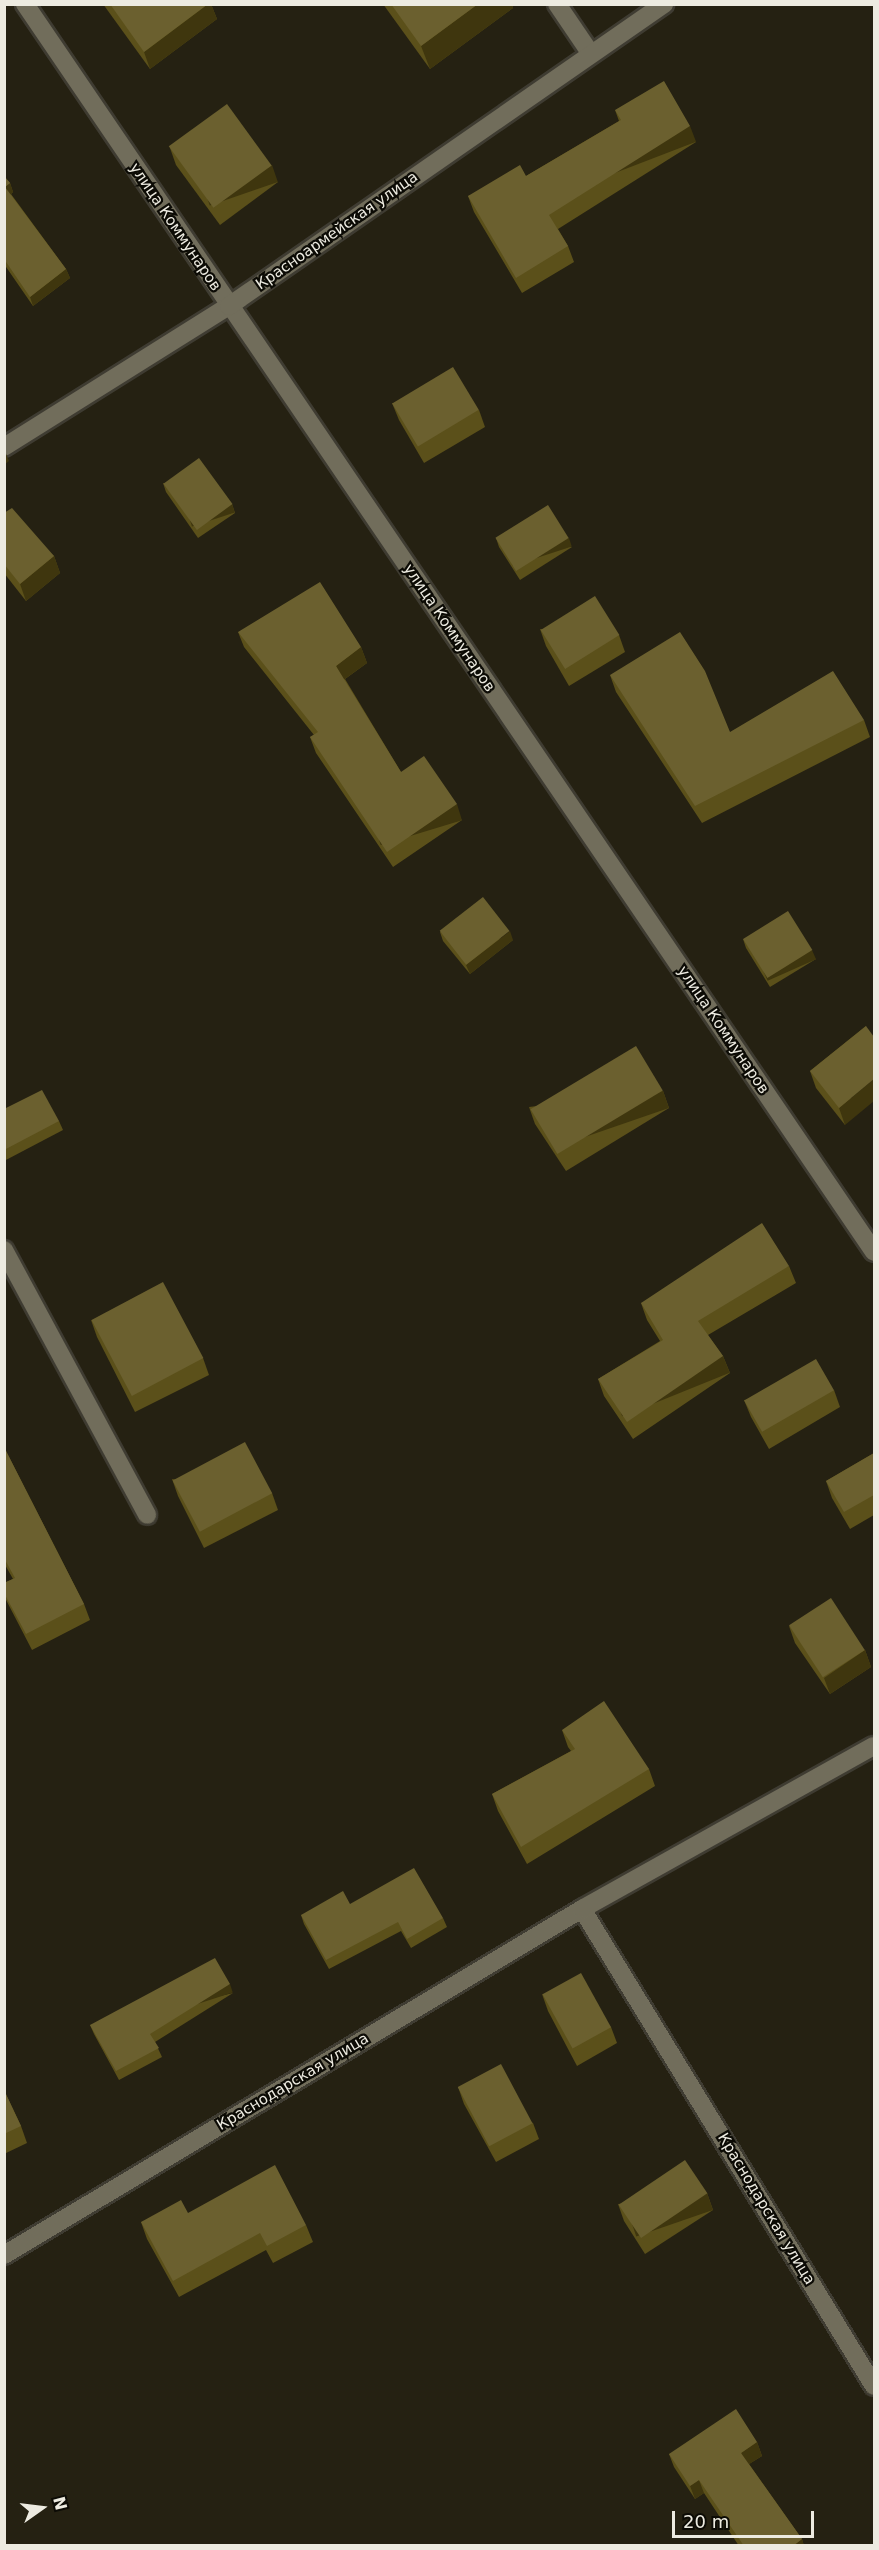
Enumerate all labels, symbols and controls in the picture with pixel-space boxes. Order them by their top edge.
street label: улица Коммунаров [126,160,224,294]
street label: Красноармейская улица [253,168,421,294]
street label: улица Коммунаров [400,561,498,695]
street label: улица Коммунаров [674,963,772,1097]
street label: Краснодарская улица [214,2030,372,2134]
street label: Краснодарская улица [714,2130,818,2288]
north arrow [12,2478,72,2538]
text: N [49,2495,71,2512]
scale bar [675,2499,818,2537]
text: 20 m [683,2511,729,2532]

